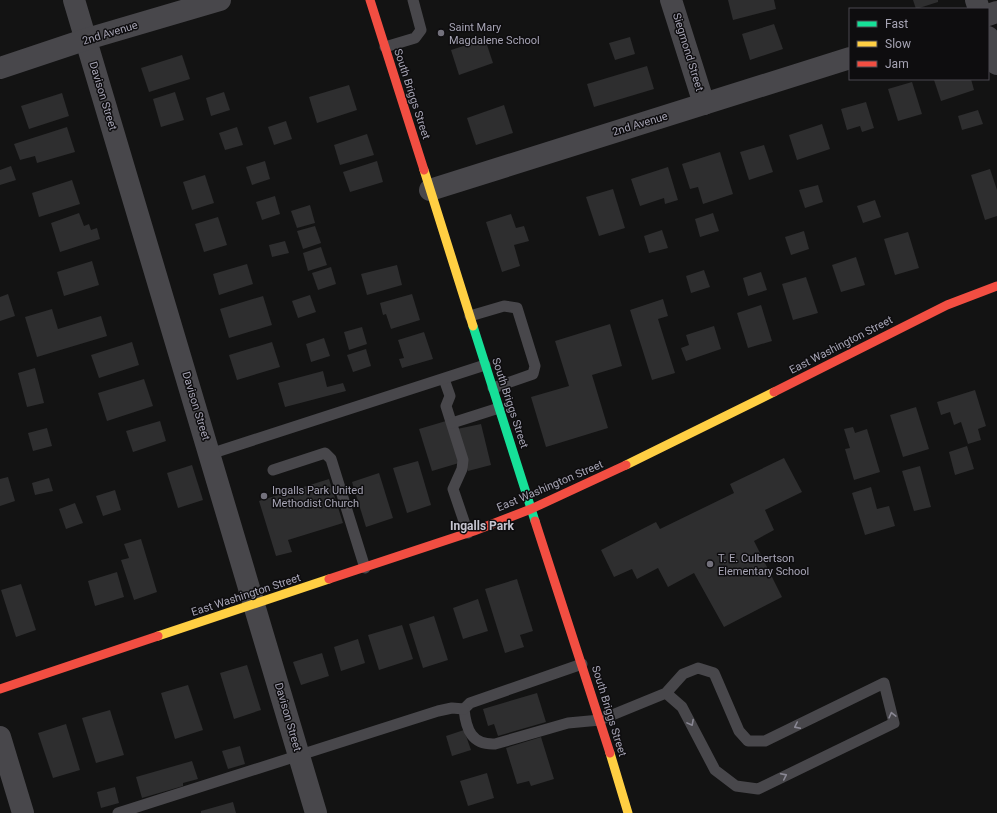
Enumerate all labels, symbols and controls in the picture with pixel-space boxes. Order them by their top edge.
legend [849,8,989,80]
street label: Siegmond Street [670,11,706,93]
text: Fast [885,17,908,31]
street label: 2nd Avenue [81,18,139,48]
place label: Saint Mary Magdalene School [449,21,540,47]
marker: Saint Mary Magdalene School [436,28,446,38]
text: Slow [885,37,911,51]
street label: South Briggs Street [391,47,433,141]
text: Jam [885,57,909,71]
street label: Davison Street [86,60,120,132]
street label: 2nd Avenue [611,109,669,139]
street label: East Washington Street [787,313,895,377]
street label: South Briggs Street [489,356,531,450]
street label: Davison Street [179,370,213,442]
street label: East Washington Street [495,458,605,514]
place label: Ingalls Park United Methodist Church [272,484,363,510]
marker: Ingalls Park United Methodist Church [259,491,269,501]
district label: Ingalls Park [450,519,515,533]
place label: T. E. Culbertson Elementary School [718,552,809,578]
marker: T. E. Culbertson Elementary School [705,559,715,569]
street label: East Washington Street [190,571,303,619]
street label: South Briggs Street [589,664,629,758]
street label: Davison Street [272,681,304,753]
one-way arrow [888,712,896,719]
one-way arrow [686,719,693,726]
one-way arrow [794,721,801,729]
one-way arrow [779,773,787,781]

